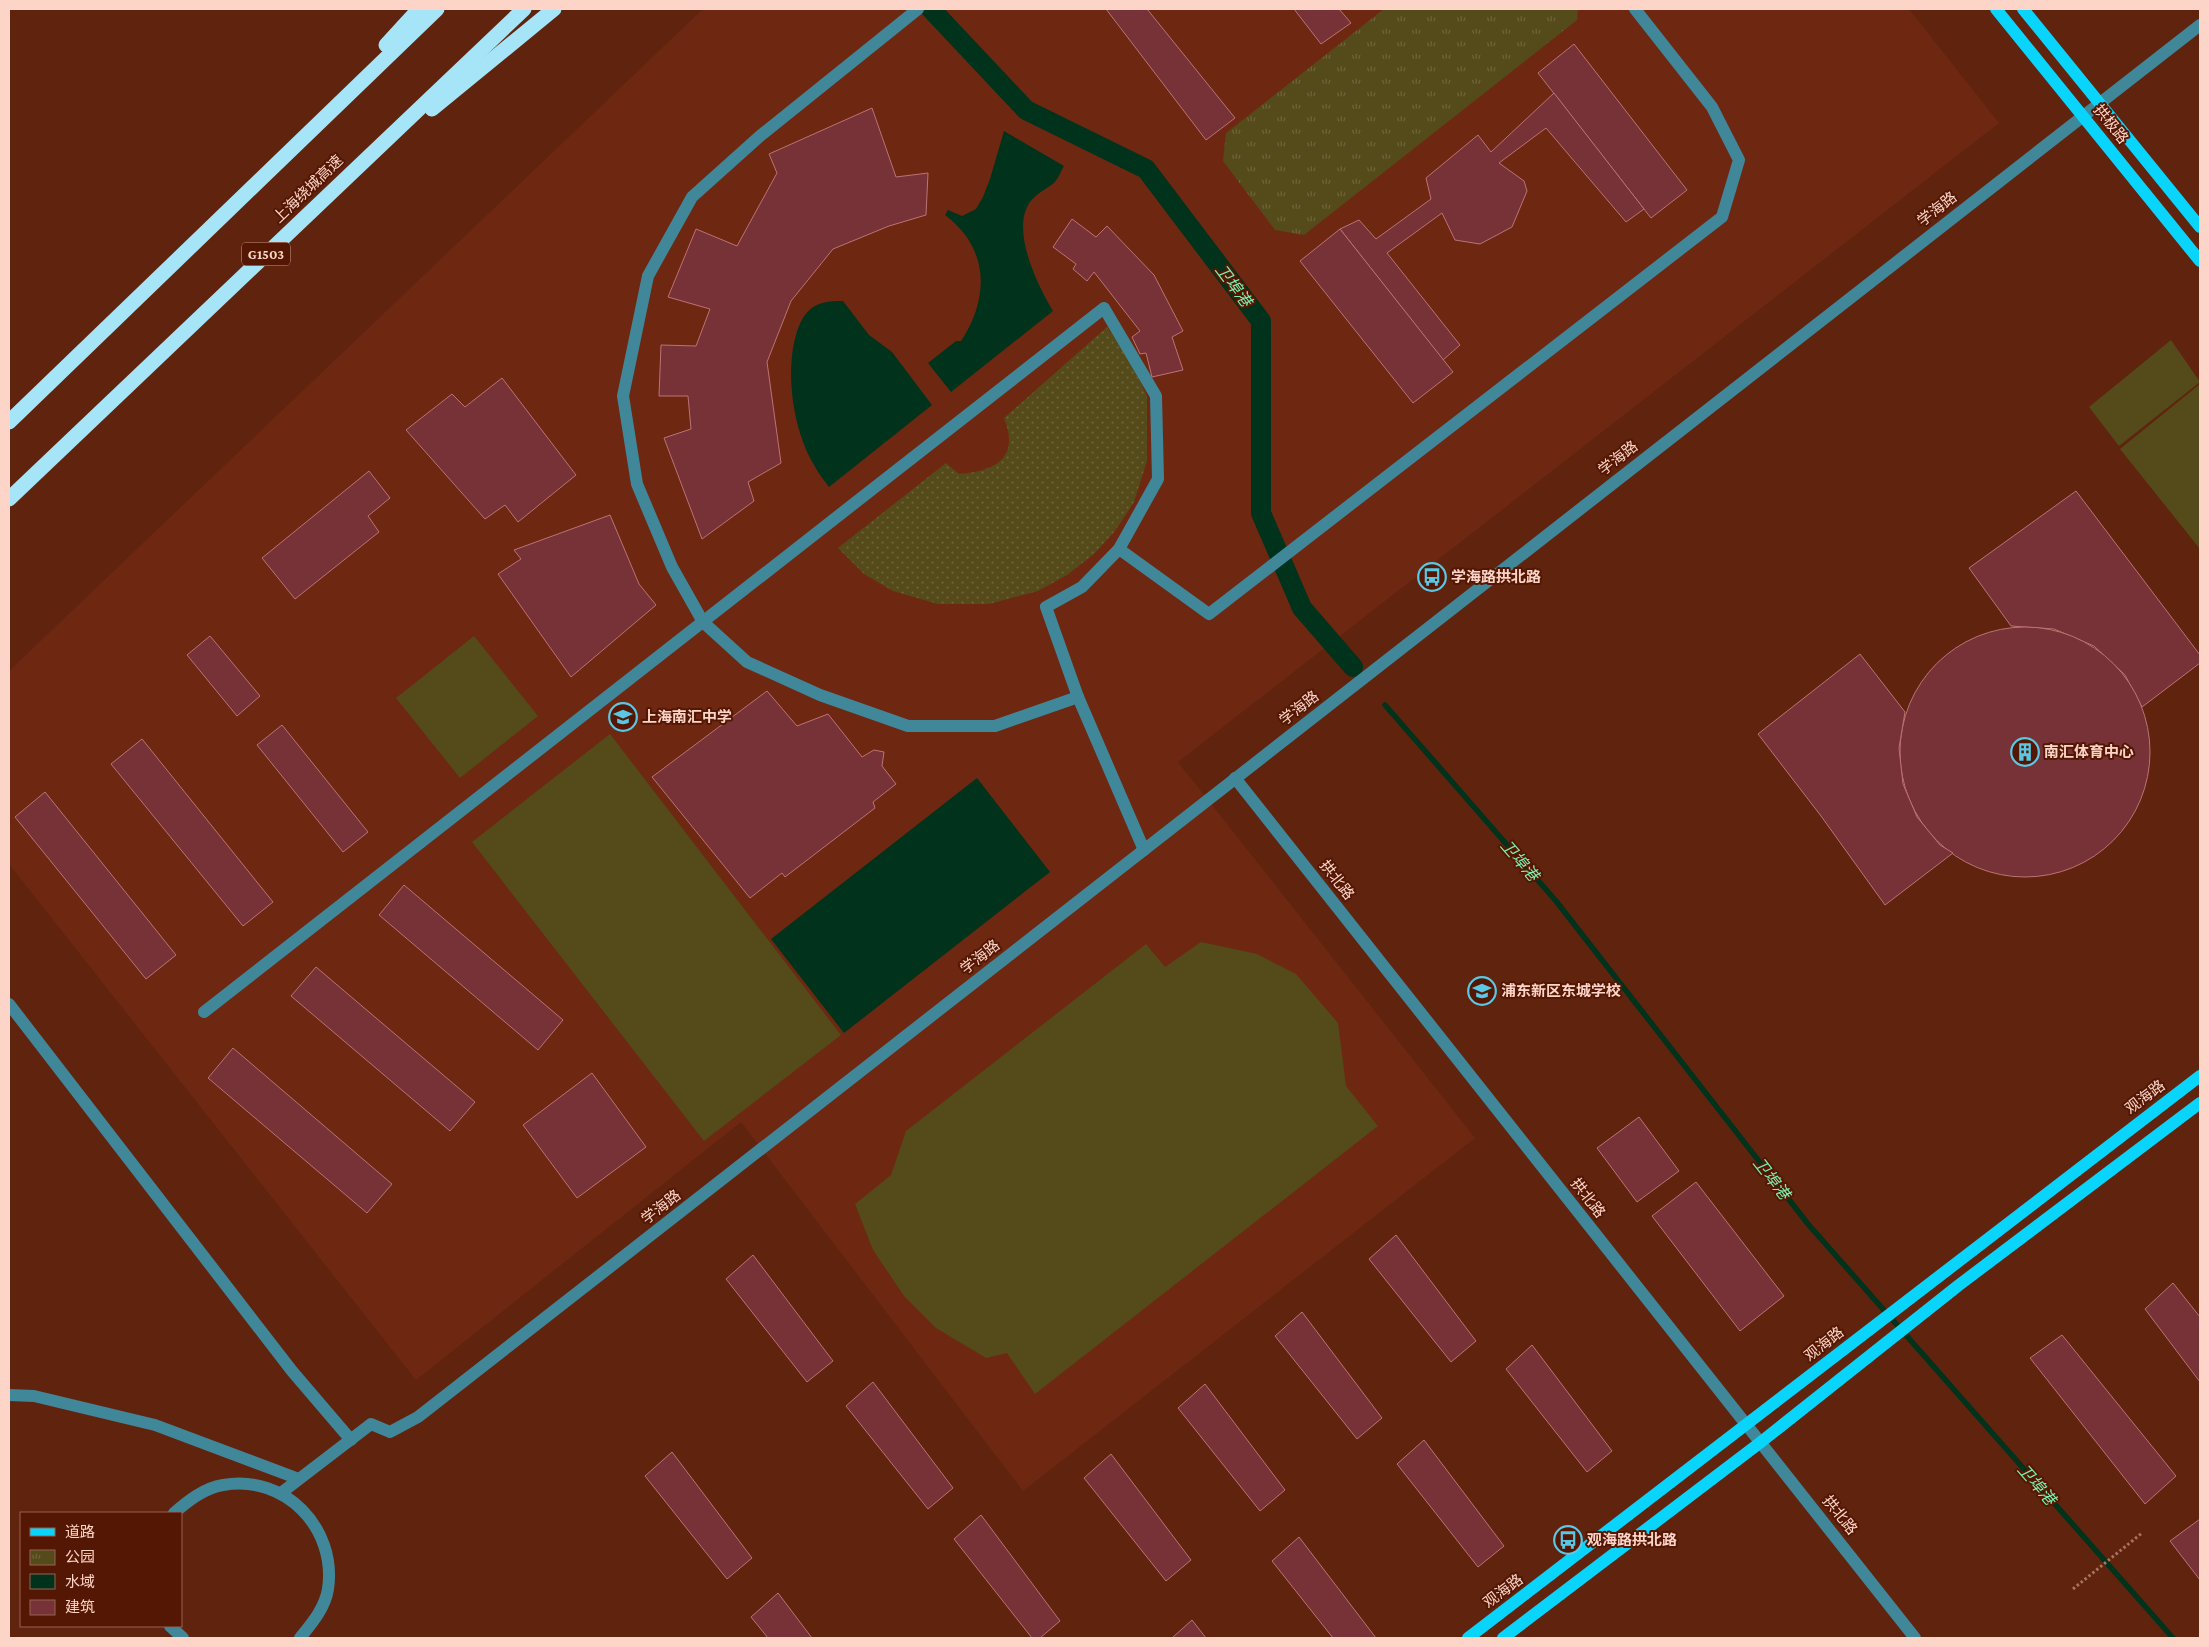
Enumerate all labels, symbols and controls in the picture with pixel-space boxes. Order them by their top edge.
street label: 拱极路 [2091,101,2131,147]
street label: 上海绕城高速 [269,151,346,226]
street label: 学海路 [1914,189,1960,229]
road number: G1503 [242,242,290,266]
water label: 卫埠港 [1212,261,1256,311]
street label: 学海路 [1595,438,1641,478]
bus stop icon: 学海路拱北路 [1417,562,1447,592]
place label: 学海路拱北路 [1451,568,1541,585]
street label: 学海路 [1276,688,1322,728]
school or university icon: 上海南汇中学 [608,702,638,732]
place label: 上海南汇中学 [642,708,732,725]
building icon: 南汇体育中心 [2010,737,2040,767]
place label: 南汇体育中心 [2044,744,2134,760]
water label: 卫埠港 [1497,837,1543,886]
street label: 拱北路 [1317,857,1358,903]
street label: 学海路 [957,937,1003,977]
school or university icon: 浦东新区东城学校 [1467,976,1497,1006]
place label: 浦东新区东城学校 [1501,982,1621,999]
street label: 观海路 [2122,1077,2168,1117]
water label: 卫埠港 [1750,1154,1794,1204]
street label: 拱北路 [1568,1175,1609,1221]
street label: 学海路 [638,1187,684,1227]
street label: 观海路 [1801,1324,1847,1364]
water label: 卫埠港 [2014,1461,2060,1510]
street label: 拱北路 [1820,1492,1861,1538]
legend [20,1512,182,1627]
text: 道路 [65,1524,95,1540]
bus stop icon: 观海路拱北路 [1553,1525,1583,1555]
place label: 观海路拱北路 [1587,1532,1677,1548]
text: 公园 [65,1549,95,1565]
street label: 观海路 [1480,1571,1526,1611]
text: 水域 [65,1574,95,1590]
text: 建筑 [65,1599,95,1615]

